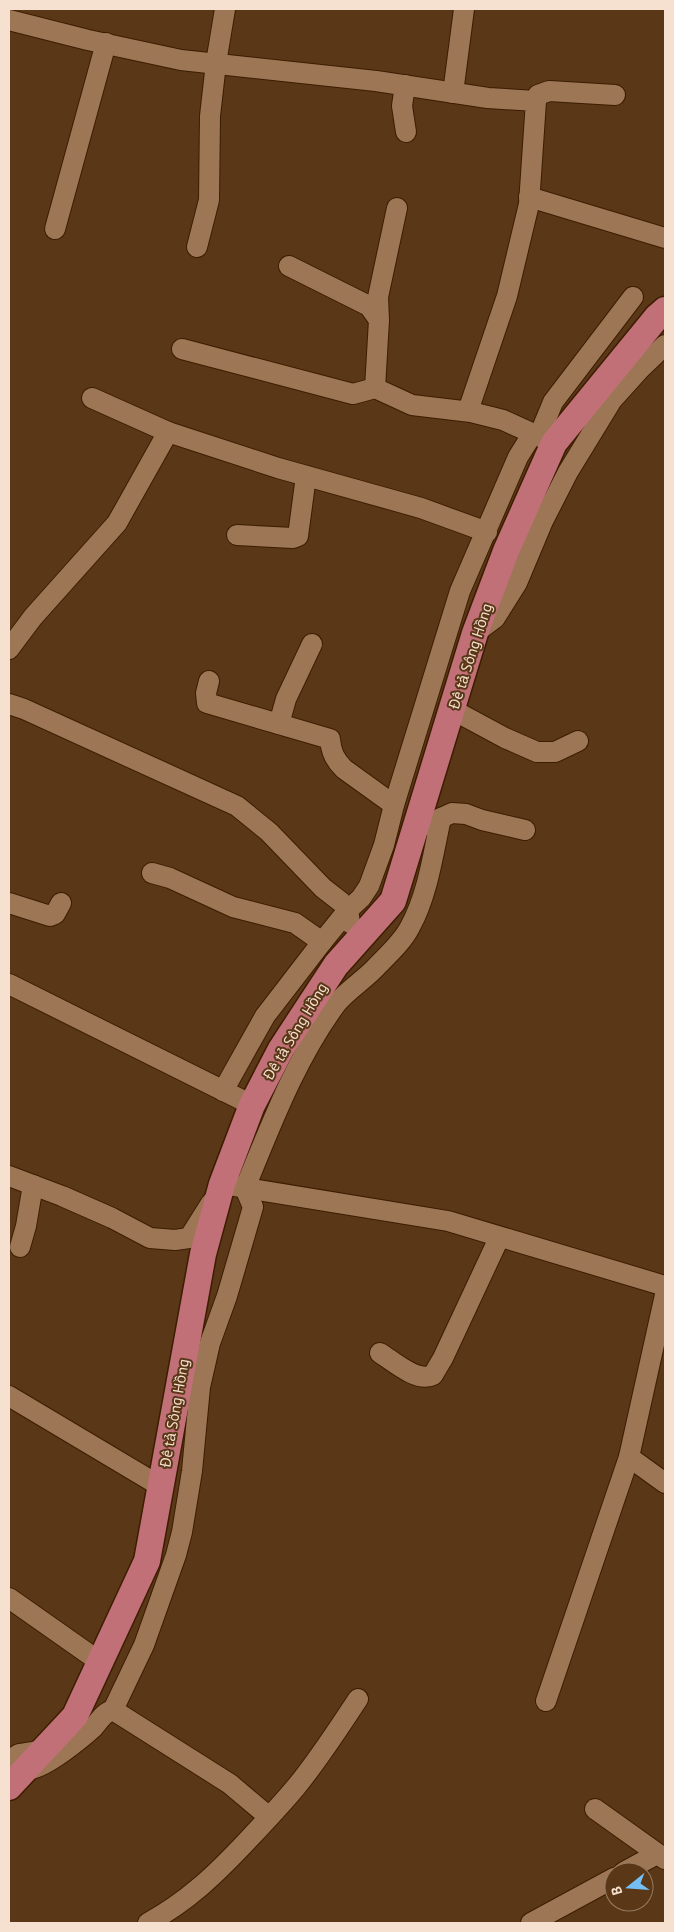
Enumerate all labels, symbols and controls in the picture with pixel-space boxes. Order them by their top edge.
street label: Đê tả Sông Hồng [444,601,496,712]
street label: Đê tả Sông Hồng [258,979,331,1084]
street label: Đê tả Sông Hồng [155,1357,193,1470]
north arrow [604,1862,654,1912]
text: B [607,1884,626,1897]

